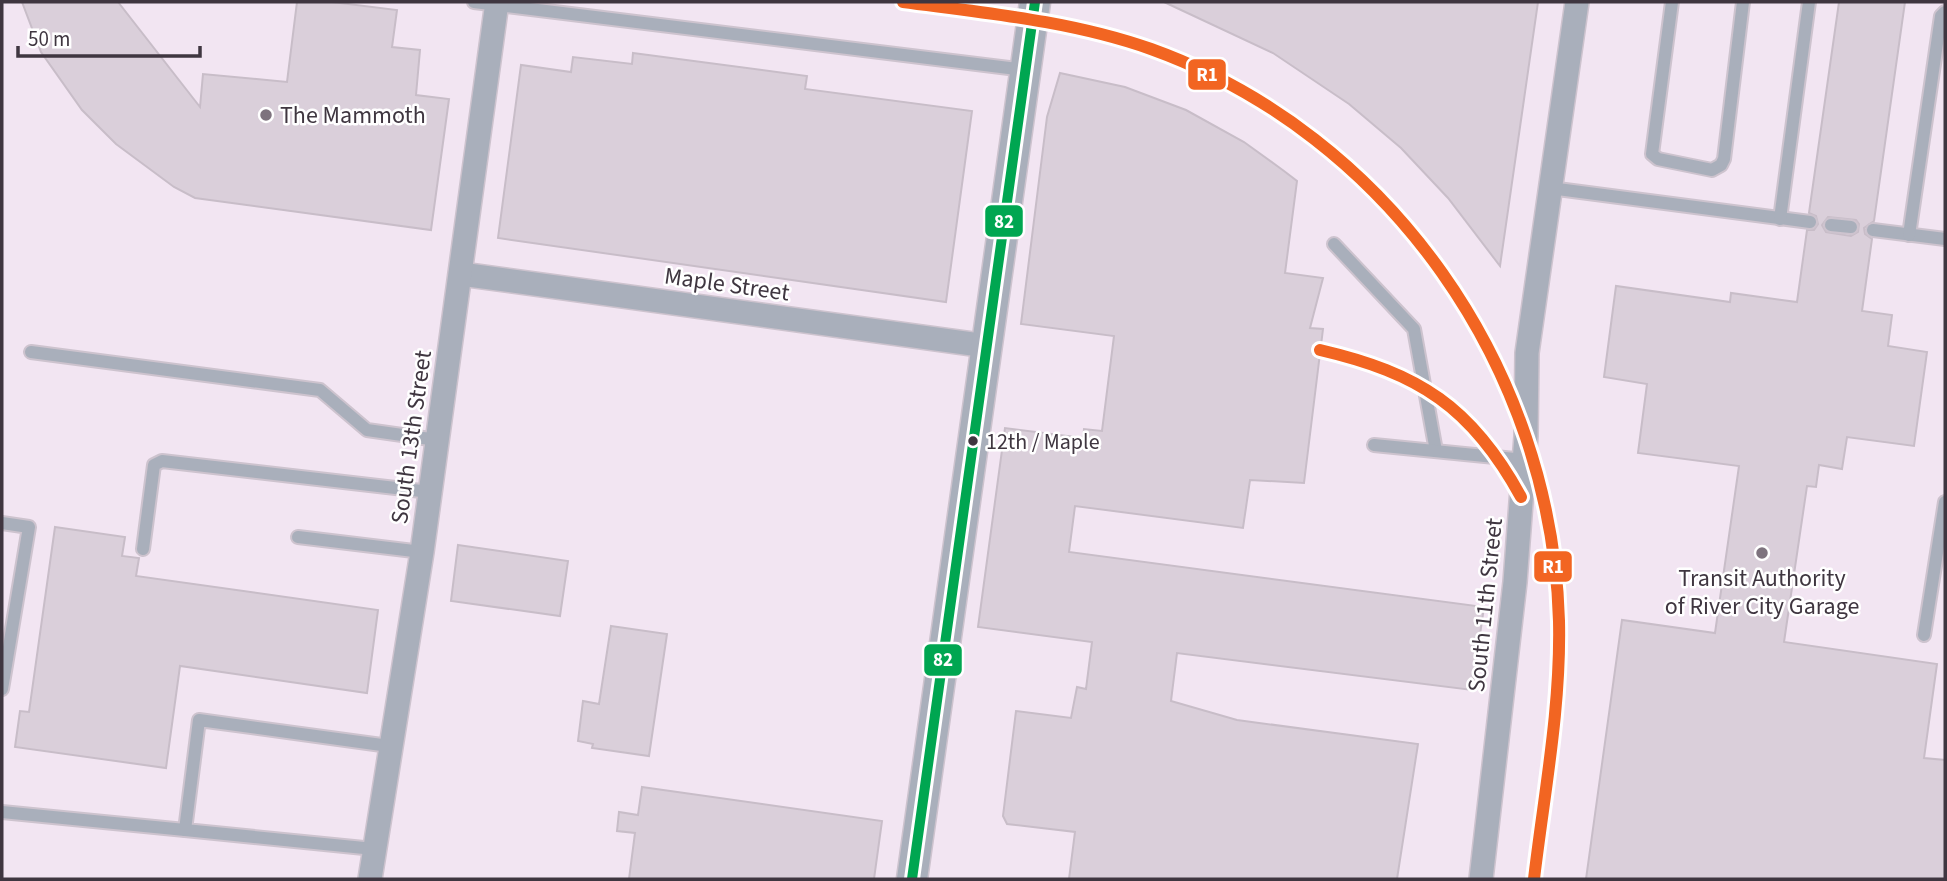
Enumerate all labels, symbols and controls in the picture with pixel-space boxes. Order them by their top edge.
scale bar [18,14,200,58]
text: 50 m [28,24,70,54]
line badge: R1 [1187,58,1227,91]
text: R1 [1196,62,1218,89]
place label: The Mammoth [280,98,426,133]
marker: The Mammoth [258,107,274,123]
line badge: 82 [984,204,1024,238]
text: 82 [994,209,1014,236]
street label: Maple Street [662,258,792,311]
street label: South 13th Street [382,348,441,526]
place label: 12th / Maple [986,426,1100,458]
marker: 12th / Maple [966,434,980,448]
street label: South 11th Street [1459,516,1512,694]
marker: Transit Authority of River City Garage [1754,545,1770,561]
line badge: R1 [1533,550,1573,583]
text: R1 [1542,554,1564,581]
place label: Transit Authority of River City Garage [1665,561,1859,624]
line badge: 82 [923,643,963,677]
text: 82 [933,647,953,674]

